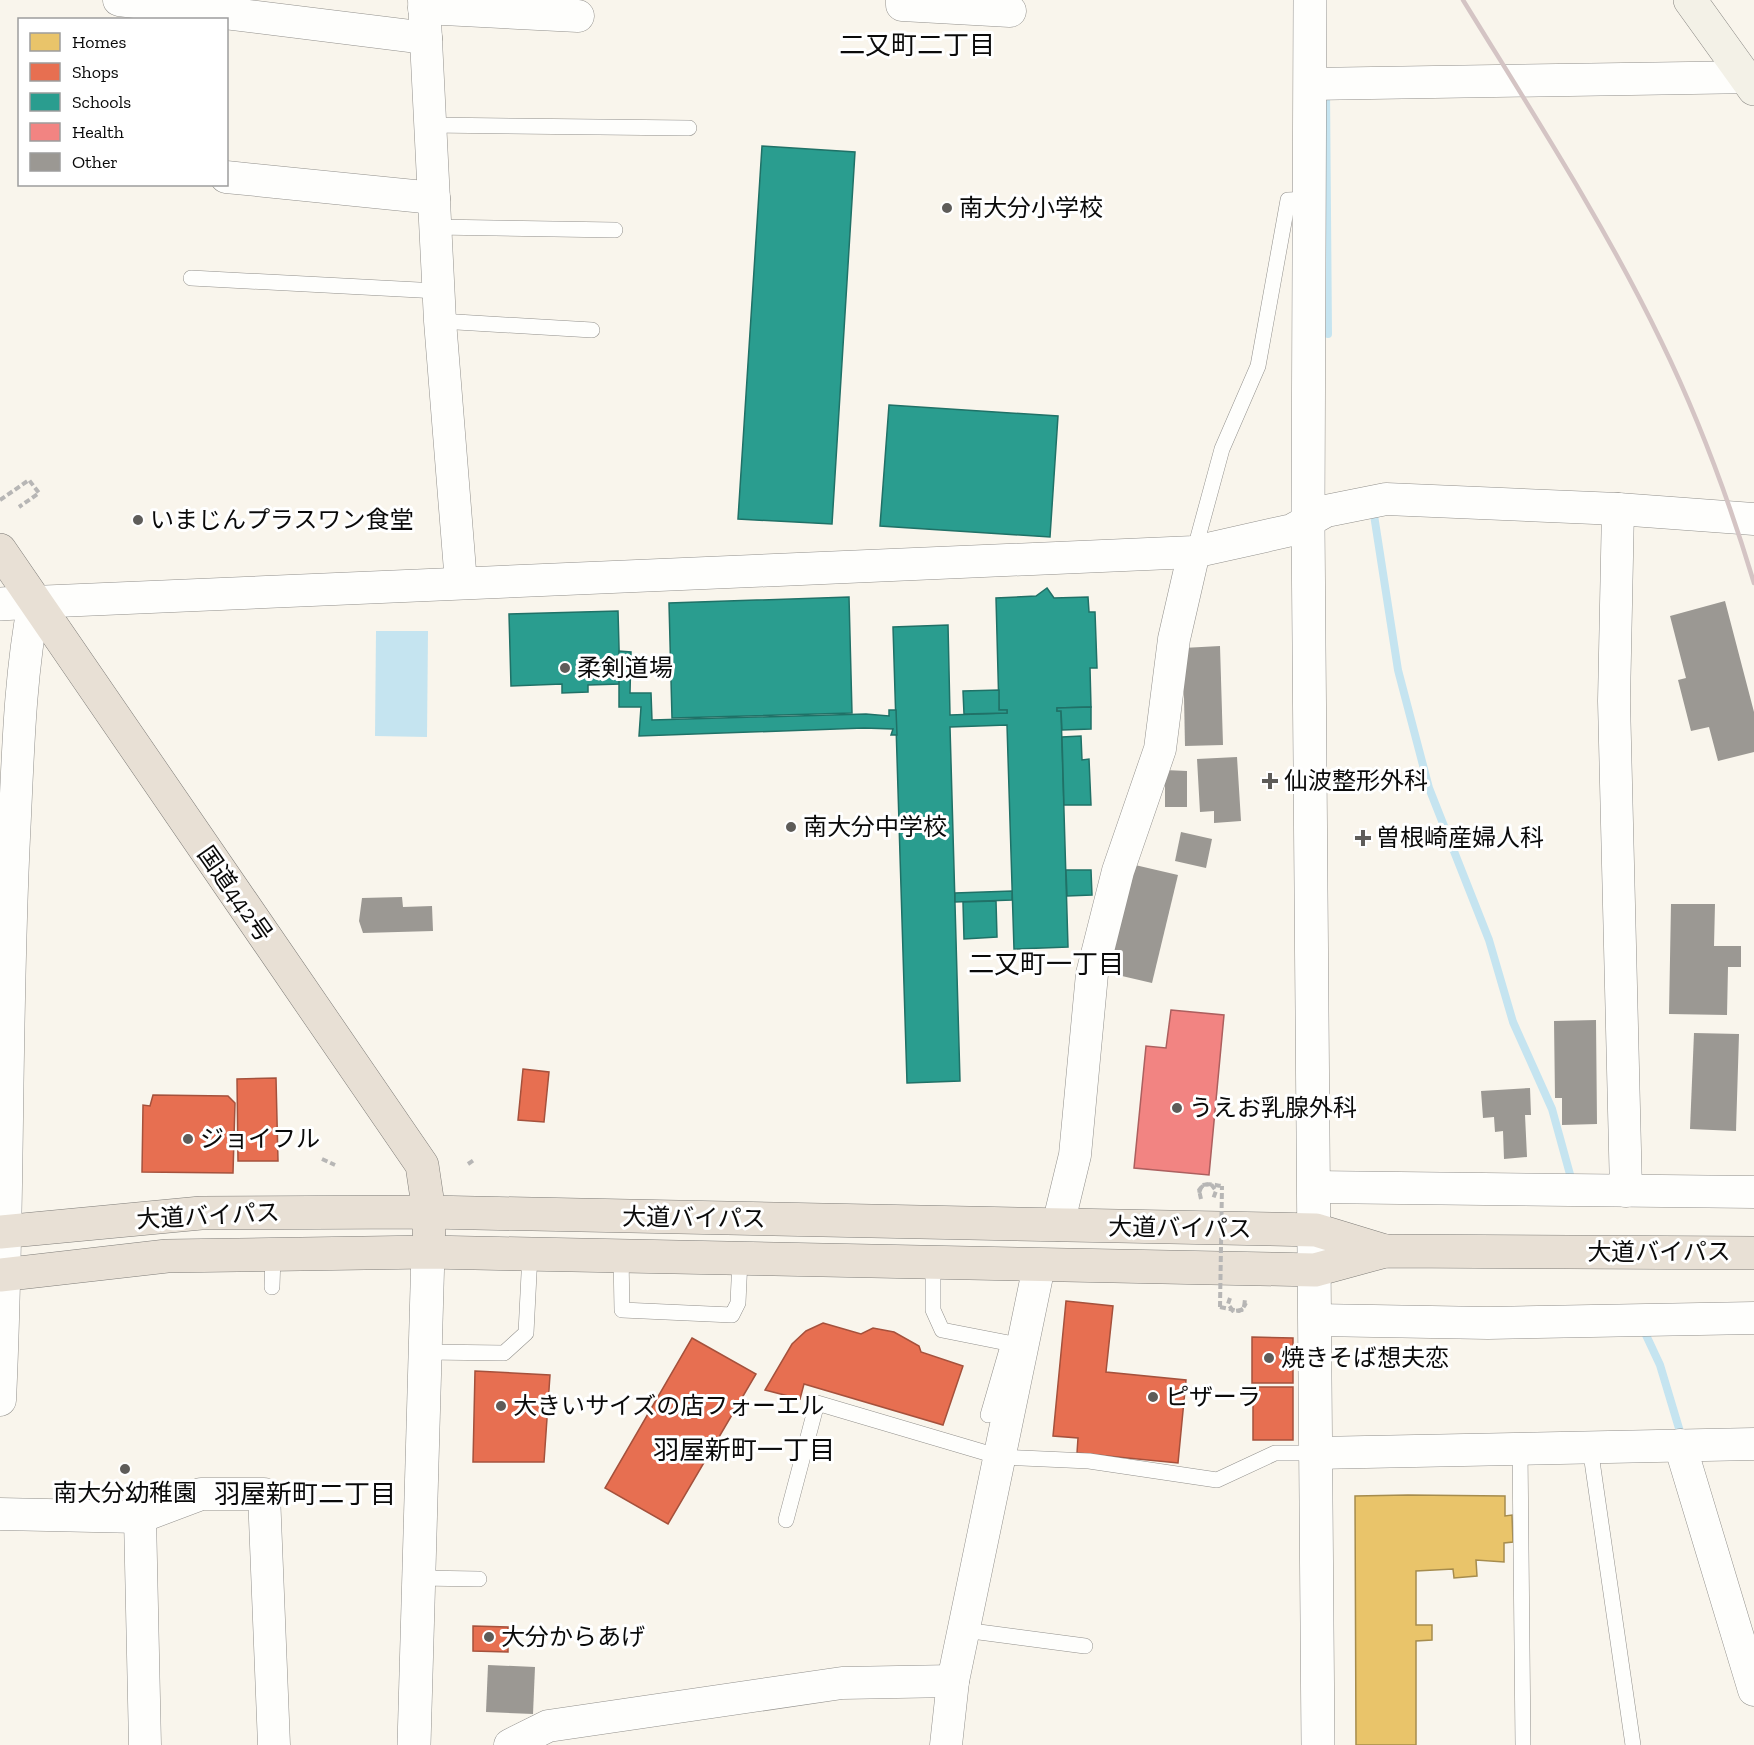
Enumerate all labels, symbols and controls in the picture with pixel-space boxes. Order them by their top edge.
legend [18,18,228,186]
district label: 二又町二丁目 [839,29,995,61]
text: Homes [72,31,126,53]
text: Shops [72,61,119,83]
text: Schools [72,91,131,113]
text: Health [72,121,124,143]
text: Other [72,151,118,173]
place label: 南大分小学校 [959,193,1103,222]
marker: 南大分小学校 [940,201,954,215]
place label: いまじんプラスワン食堂 [150,505,414,534]
marker: いまじんプラスワン食堂 [131,513,145,527]
place label: 柔剣道場 [577,653,673,682]
marker: 柔剣道場 [558,661,572,675]
place label: 仙波整形外科 [1284,766,1428,795]
marker: 仙波整形外科 [1261,772,1279,790]
place label: 南大分中学校 [803,812,947,841]
marker: 南大分中学校 [784,820,798,834]
place label: 曽根崎産婦人科 [1376,823,1544,852]
marker: 曽根崎産婦人科 [1354,829,1372,847]
street label: 国道442号 [192,840,279,947]
district label: 二又町一丁目 [968,948,1124,980]
place label: うえお乳腺外科 [1189,1093,1357,1122]
marker: うえお乳腺外科 [1170,1101,1184,1115]
place label: ジョイフル [200,1124,320,1153]
marker: ジョイフル [181,1132,195,1146]
street label: 大道バイパス [136,1197,280,1234]
street label: 大道バイパス [622,1202,766,1233]
street label: 大道バイパス [1108,1212,1252,1243]
street label: 大道バイパス [1587,1237,1731,1266]
place label: 焼きそば想夫恋 [1281,1343,1449,1372]
marker: 焼きそば想夫恋 [1262,1351,1276,1365]
place label: ピザーラ [1165,1382,1261,1411]
marker: ピザーラ [1146,1390,1160,1404]
place label: 大きいサイズの店フォーエル [513,1391,824,1420]
marker: 大きいサイズの店フォーエル [494,1399,508,1413]
district label: 羽屋新町一丁目 [653,1434,835,1466]
marker: 南大分幼稚園 [118,1462,132,1476]
place label: 南大分幼稚園 [53,1478,197,1507]
district label: 羽屋新町二丁目 [214,1478,396,1510]
place label: 大分からあげ [501,1622,645,1651]
marker: 大分からあげ [482,1630,496,1644]

